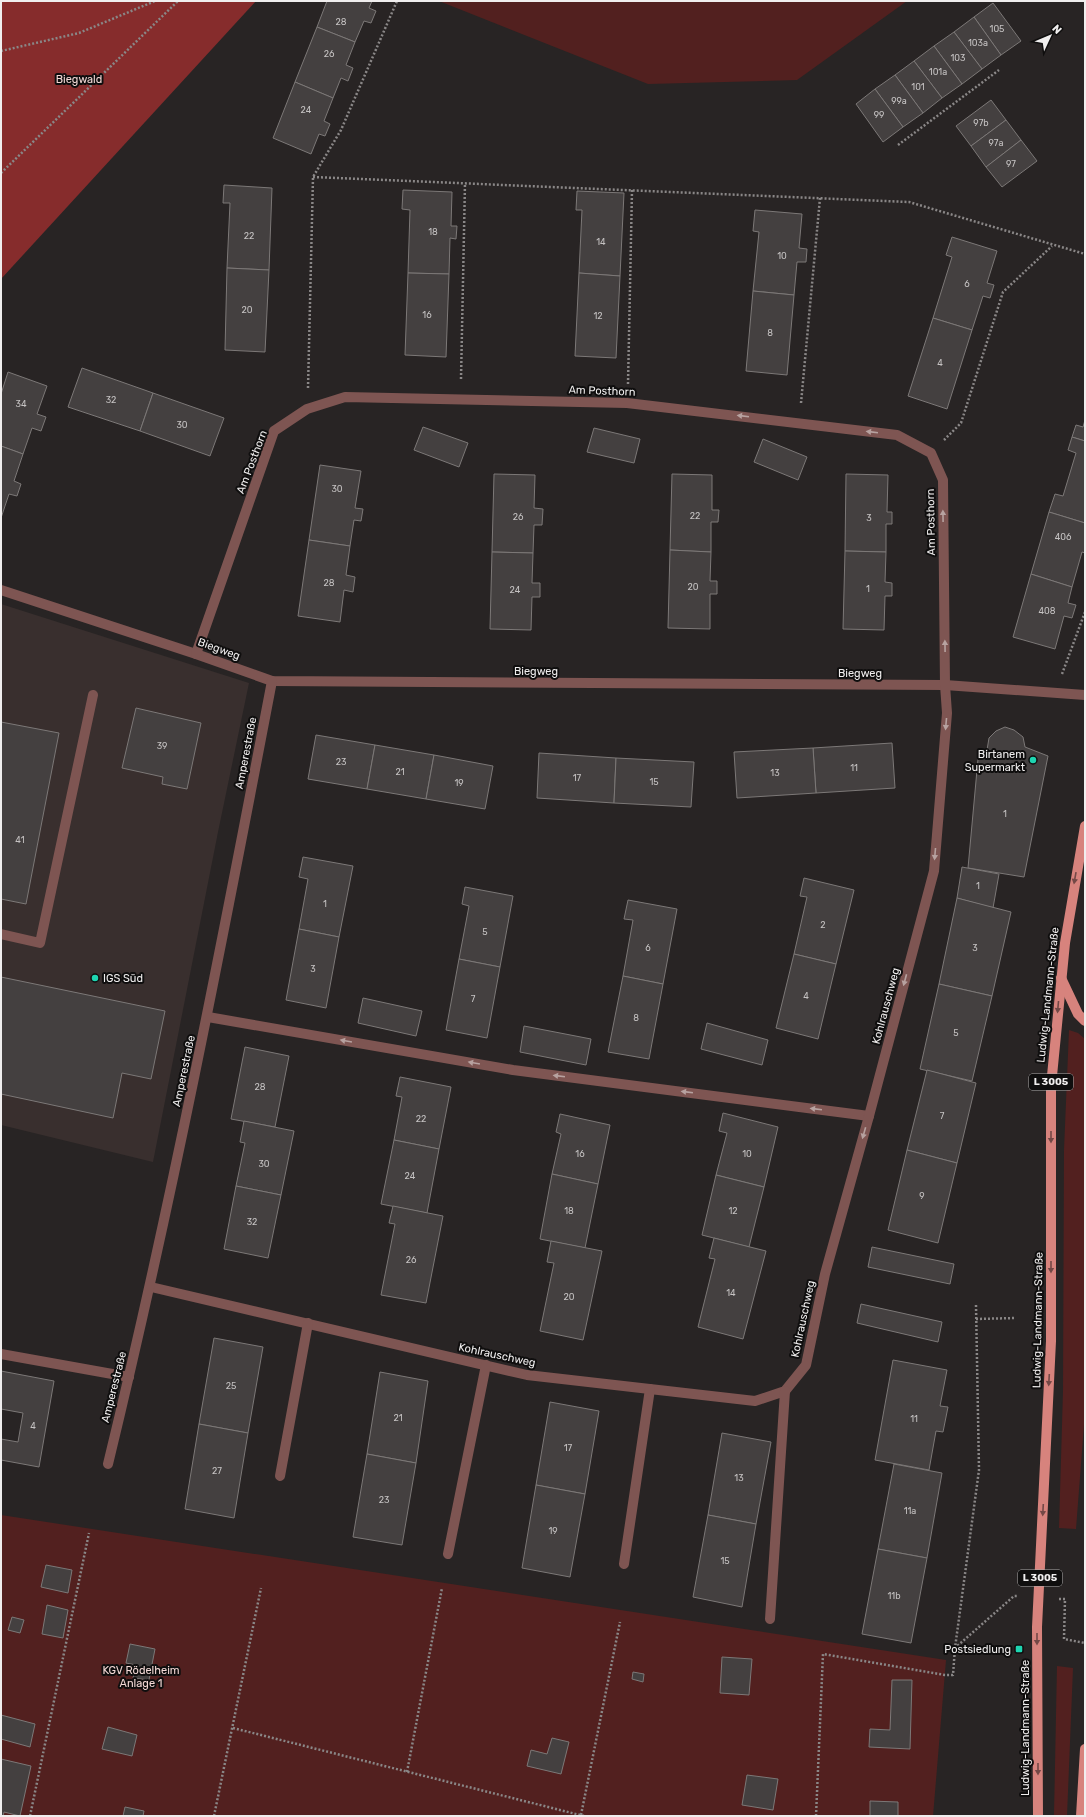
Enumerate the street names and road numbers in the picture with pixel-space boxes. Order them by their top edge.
street label: Am Posthorn [568,383,636,399]
street label: Am Posthorn [234,428,270,496]
street label: Am Posthorn [924,488,938,556]
street label: Biegweg [196,635,242,663]
street label: Biegweg [514,665,558,678]
street label: Biegweg [838,667,882,680]
street label: Amperestraße [233,716,259,790]
street label: Ludwig-Landmann-Straße [1034,927,1062,1063]
street label: Kohlrauschweg [870,966,902,1046]
street label: Amperestraße [170,1034,198,1108]
road number: L 3005 [1029,1074,1073,1090]
street label: Ludwig-Landmann-Straße [1030,1252,1046,1388]
street label: Kohlrauschweg [788,1279,818,1359]
street label: Kohlrauschweg [457,1340,537,1370]
street label: Amperestraße [99,1350,129,1424]
road number: L 3005 [1018,1570,1062,1586]
street label: Ludwig-Landmann-Straße [1019,1660,1032,1796]

